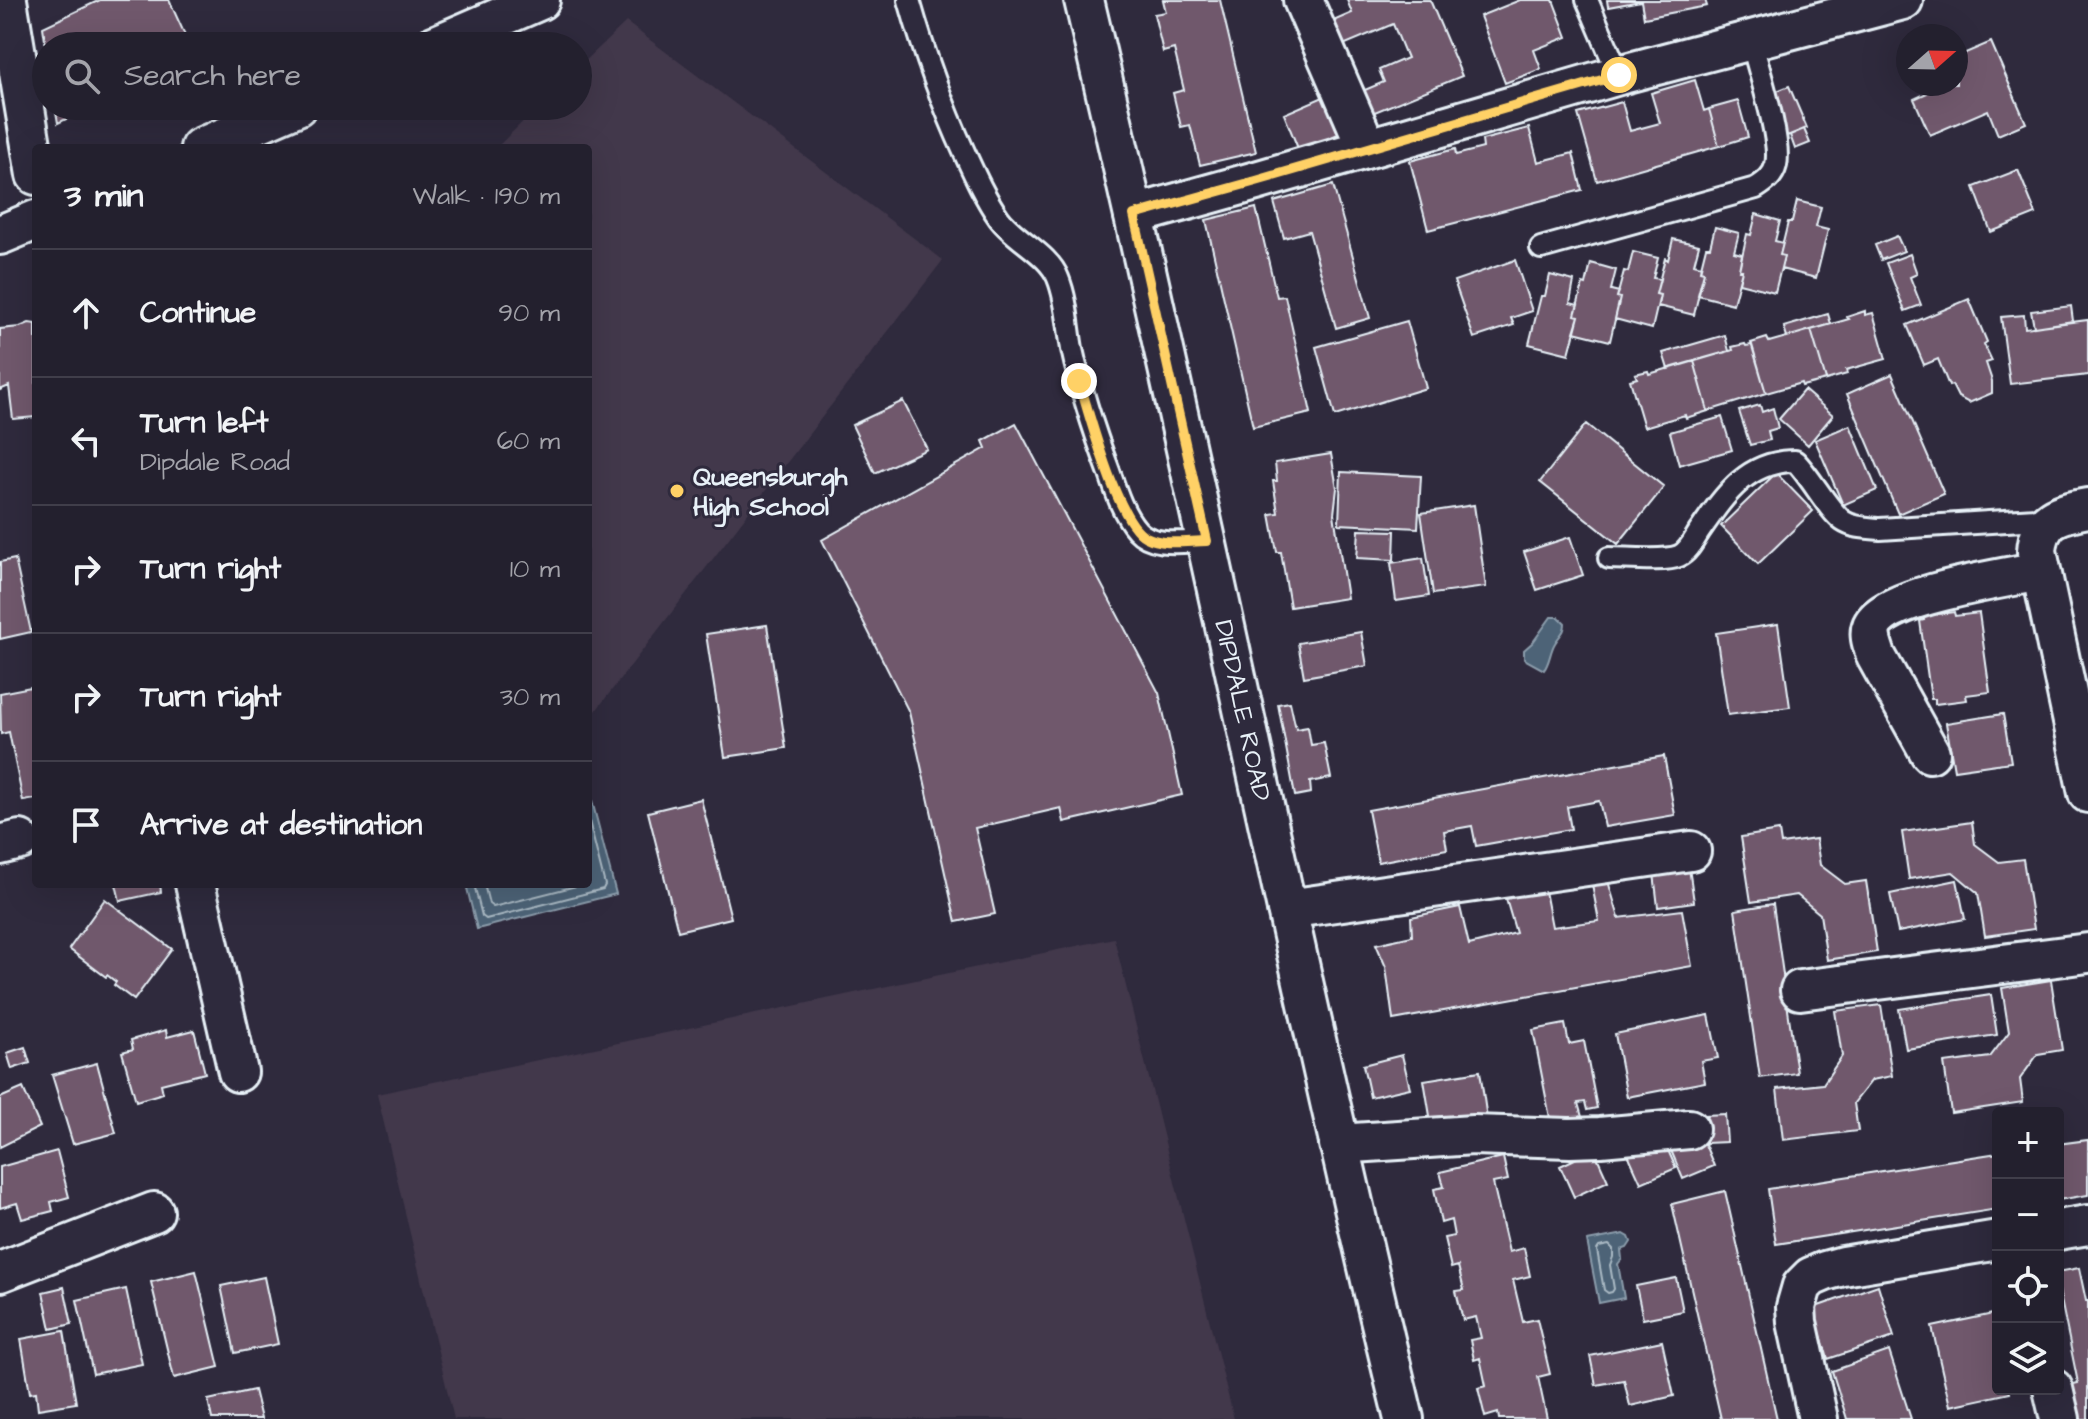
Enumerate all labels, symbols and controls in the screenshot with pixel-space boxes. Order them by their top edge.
north arrow [1896,24,1968,96]
search box [32,32,592,120]
icon: search [60,54,104,98]
text: Search here [124,55,301,97]
route start [1601,57,1637,93]
text: 3 min [64,172,144,220]
text: Walk · 190 m [413,178,560,214]
icon: ahead [64,291,108,335]
text: Continue [140,292,256,334]
text: 90 m [498,295,560,331]
route end [1061,363,1097,399]
text: Turn left [140,402,268,444]
icon: left [64,419,108,463]
text: 60 m [497,423,560,459]
text: Dipdale Road [140,444,290,480]
place label: Queensburgh High School [693,459,848,528]
marker: Queensburgh High School [668,482,686,500]
icon: right [64,547,108,591]
text: Turn right [140,548,281,590]
text: 10 m [510,551,560,587]
street label: DIPDALE ROAD [1205,617,1280,805]
icon: right [64,675,108,719]
text: Turn right [140,676,281,718]
text: 30 m [500,679,560,715]
icon: arrive [64,803,108,847]
text: Arrive at destination [140,804,422,846]
map controls [1992,1107,2064,1395]
button: + [1992,1107,2064,1179]
button: − [1992,1179,2064,1251]
button: locate [1992,1251,2064,1323]
button: layers [1992,1323,2064,1395]

